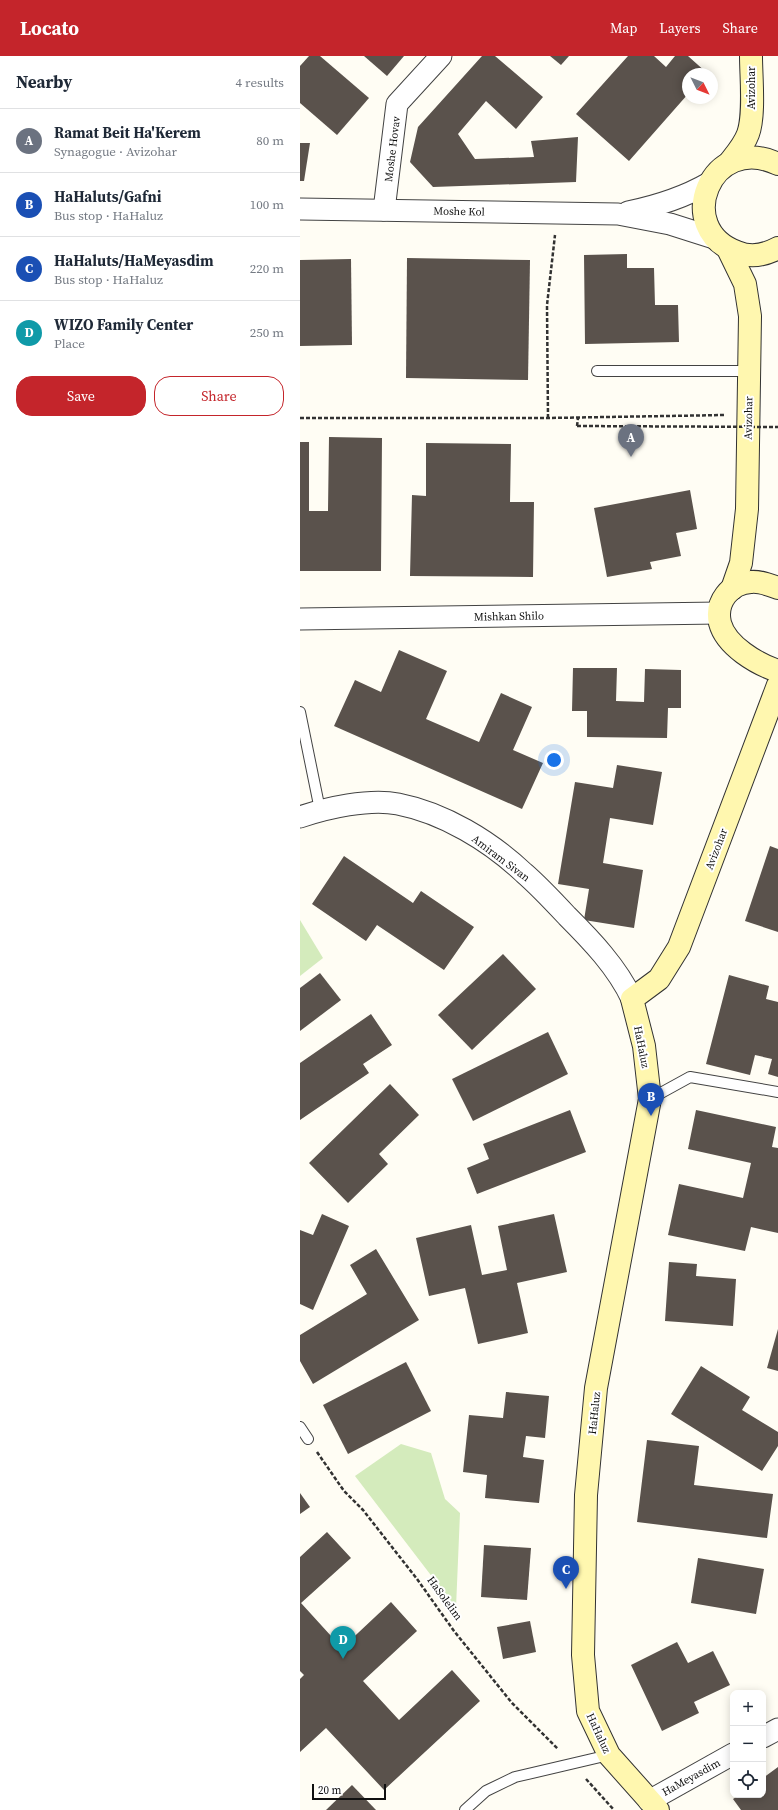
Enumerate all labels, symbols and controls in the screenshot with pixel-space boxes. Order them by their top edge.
text: Locato [20,15,79,41]
text: Map [610,18,637,38]
text: Layers [659,18,701,38]
text: Share [723,18,758,38]
street label: Avizohar [744,66,759,110]
north arrow [682,68,718,104]
text: Nearby [16,70,72,94]
text: 4 results [236,74,284,91]
street label: Moshe Hovav [381,115,404,183]
text: Ramat Beit Ha'Kerem [54,122,201,143]
text: A [25,132,33,149]
text: 80 m [256,132,284,149]
text: Synagogue · Avizohar [54,143,177,160]
text: HaHaluts/Gafni [54,186,161,207]
text: B [25,196,33,213]
text: 100 m [250,196,284,213]
street label: Moshe Kol [433,204,485,219]
text: Bus stop · HaHaluz [54,207,163,224]
text: HaHaluts/HaMeyasdim [54,250,214,271]
text: C [25,260,33,277]
text: 220 m [250,260,284,277]
text: Bus stop · HaHaluz [54,271,163,288]
text: WIZO Family Center [54,314,193,335]
text: D [24,324,34,341]
text: 250 m [250,324,284,341]
text: Place [54,335,85,352]
button: Save [16,376,146,416]
button: Share [154,376,284,416]
street label: Avizohar [741,396,756,440]
pin: A [618,424,644,457]
street label: Mishkan Shilo [474,608,544,625]
your location [544,750,564,770]
street label: Avizohar [702,826,731,872]
street label: Amiram Sivan [468,832,533,885]
street label: HaHaluz [630,1025,653,1069]
pin: B [638,1083,664,1116]
street label: HaHaluz [585,1391,604,1435]
pin: C [553,1556,579,1589]
street label: HaSolelim [424,1573,466,1623]
pin: D [330,1626,356,1659]
map controls [730,1690,766,1798]
button: + [730,1690,766,1726]
street label: HaHaluz [583,1711,614,1756]
button: − [730,1726,766,1762]
street label: HaMeyasdim [659,1755,723,1800]
button: locate [730,1762,766,1798]
scale bar [312,1782,386,1801]
text: 20 m [318,1783,341,1798]

